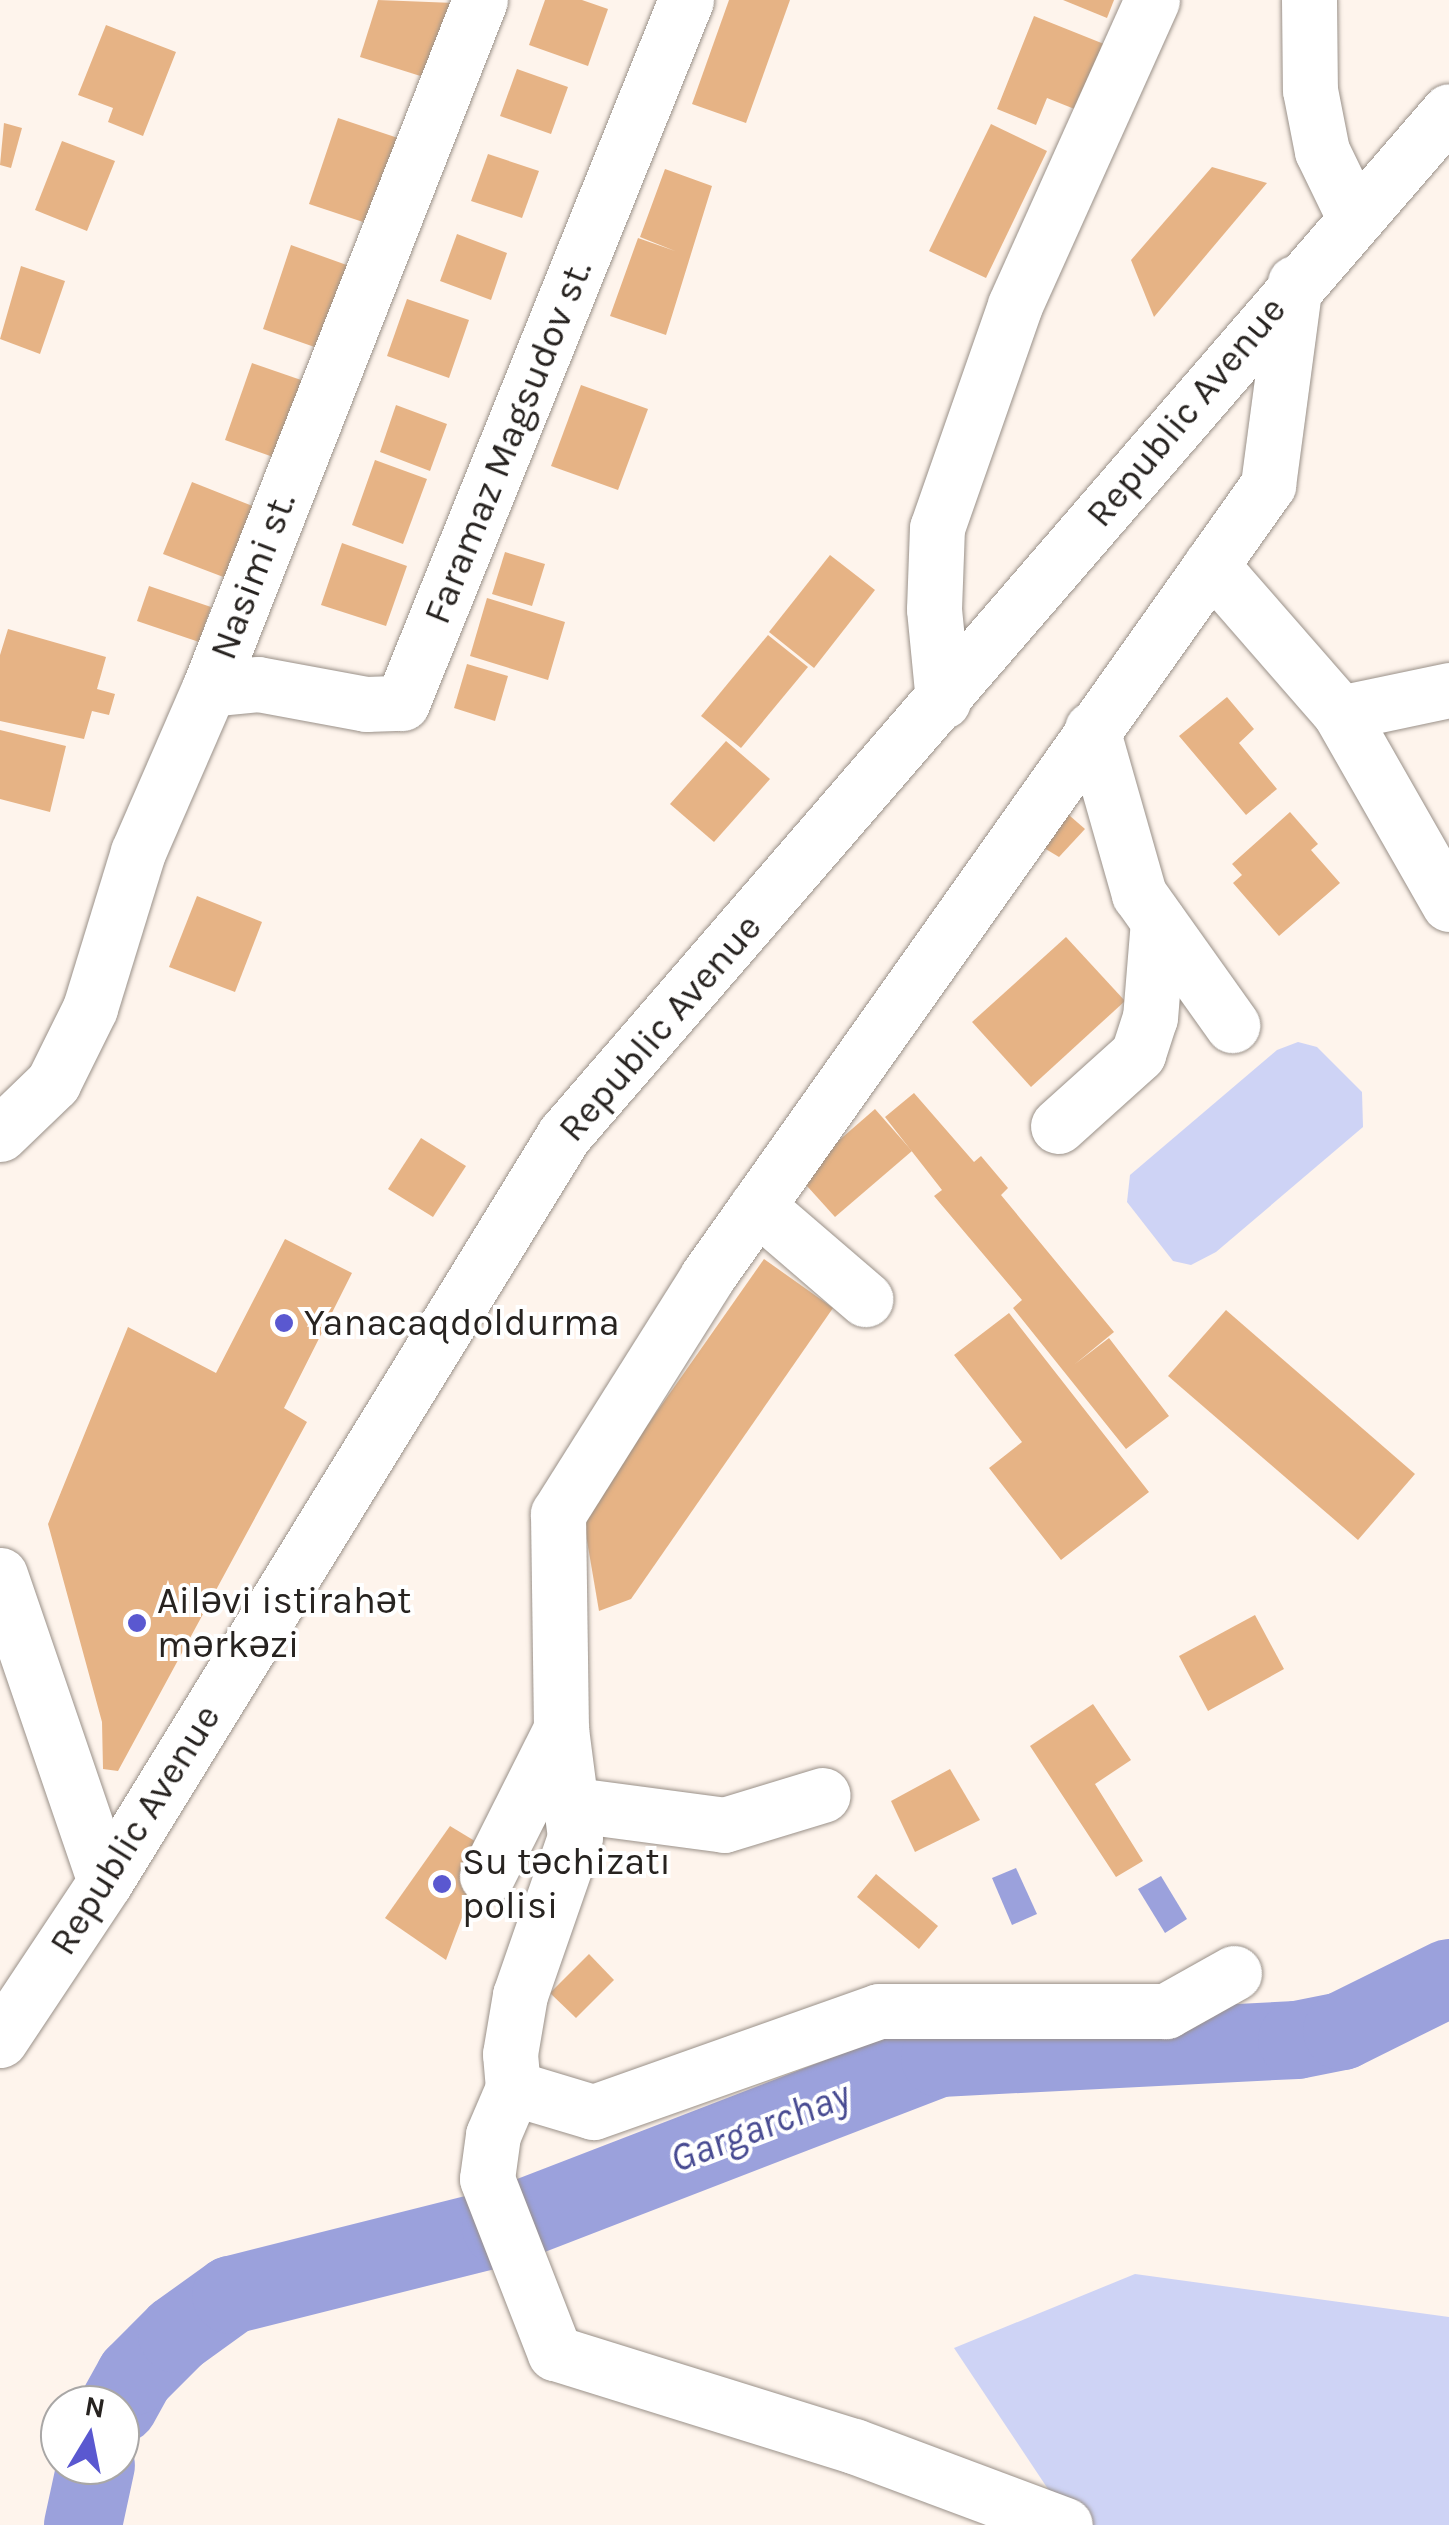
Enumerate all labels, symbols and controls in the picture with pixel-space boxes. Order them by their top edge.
street label: Faramaz Magsudov st. [414,254,602,630]
street label: Republic Avenue [1077,288,1295,536]
street label: Nasimi st. [200,486,306,666]
street label: Republic Avenue [549,905,771,1151]
place label: Yanacaqdoldurma [304,1300,620,1346]
marker: Yanacaqdoldurma [273,1312,295,1334]
place label: Ailəvi istirahət mərkəzi [157,1578,411,1668]
marker: Ailəvi istirahət mərkəzi [126,1612,148,1634]
street label: Republic Avenue [40,1697,230,1963]
place label: Su təchizatı polisi [462,1839,671,1928]
marker: Su təchizatı polisi [431,1873,453,1895]
water label: Gargarchay [663,2071,857,2183]
north arrow [40,2385,140,2485]
text: N [82,2389,108,2425]

